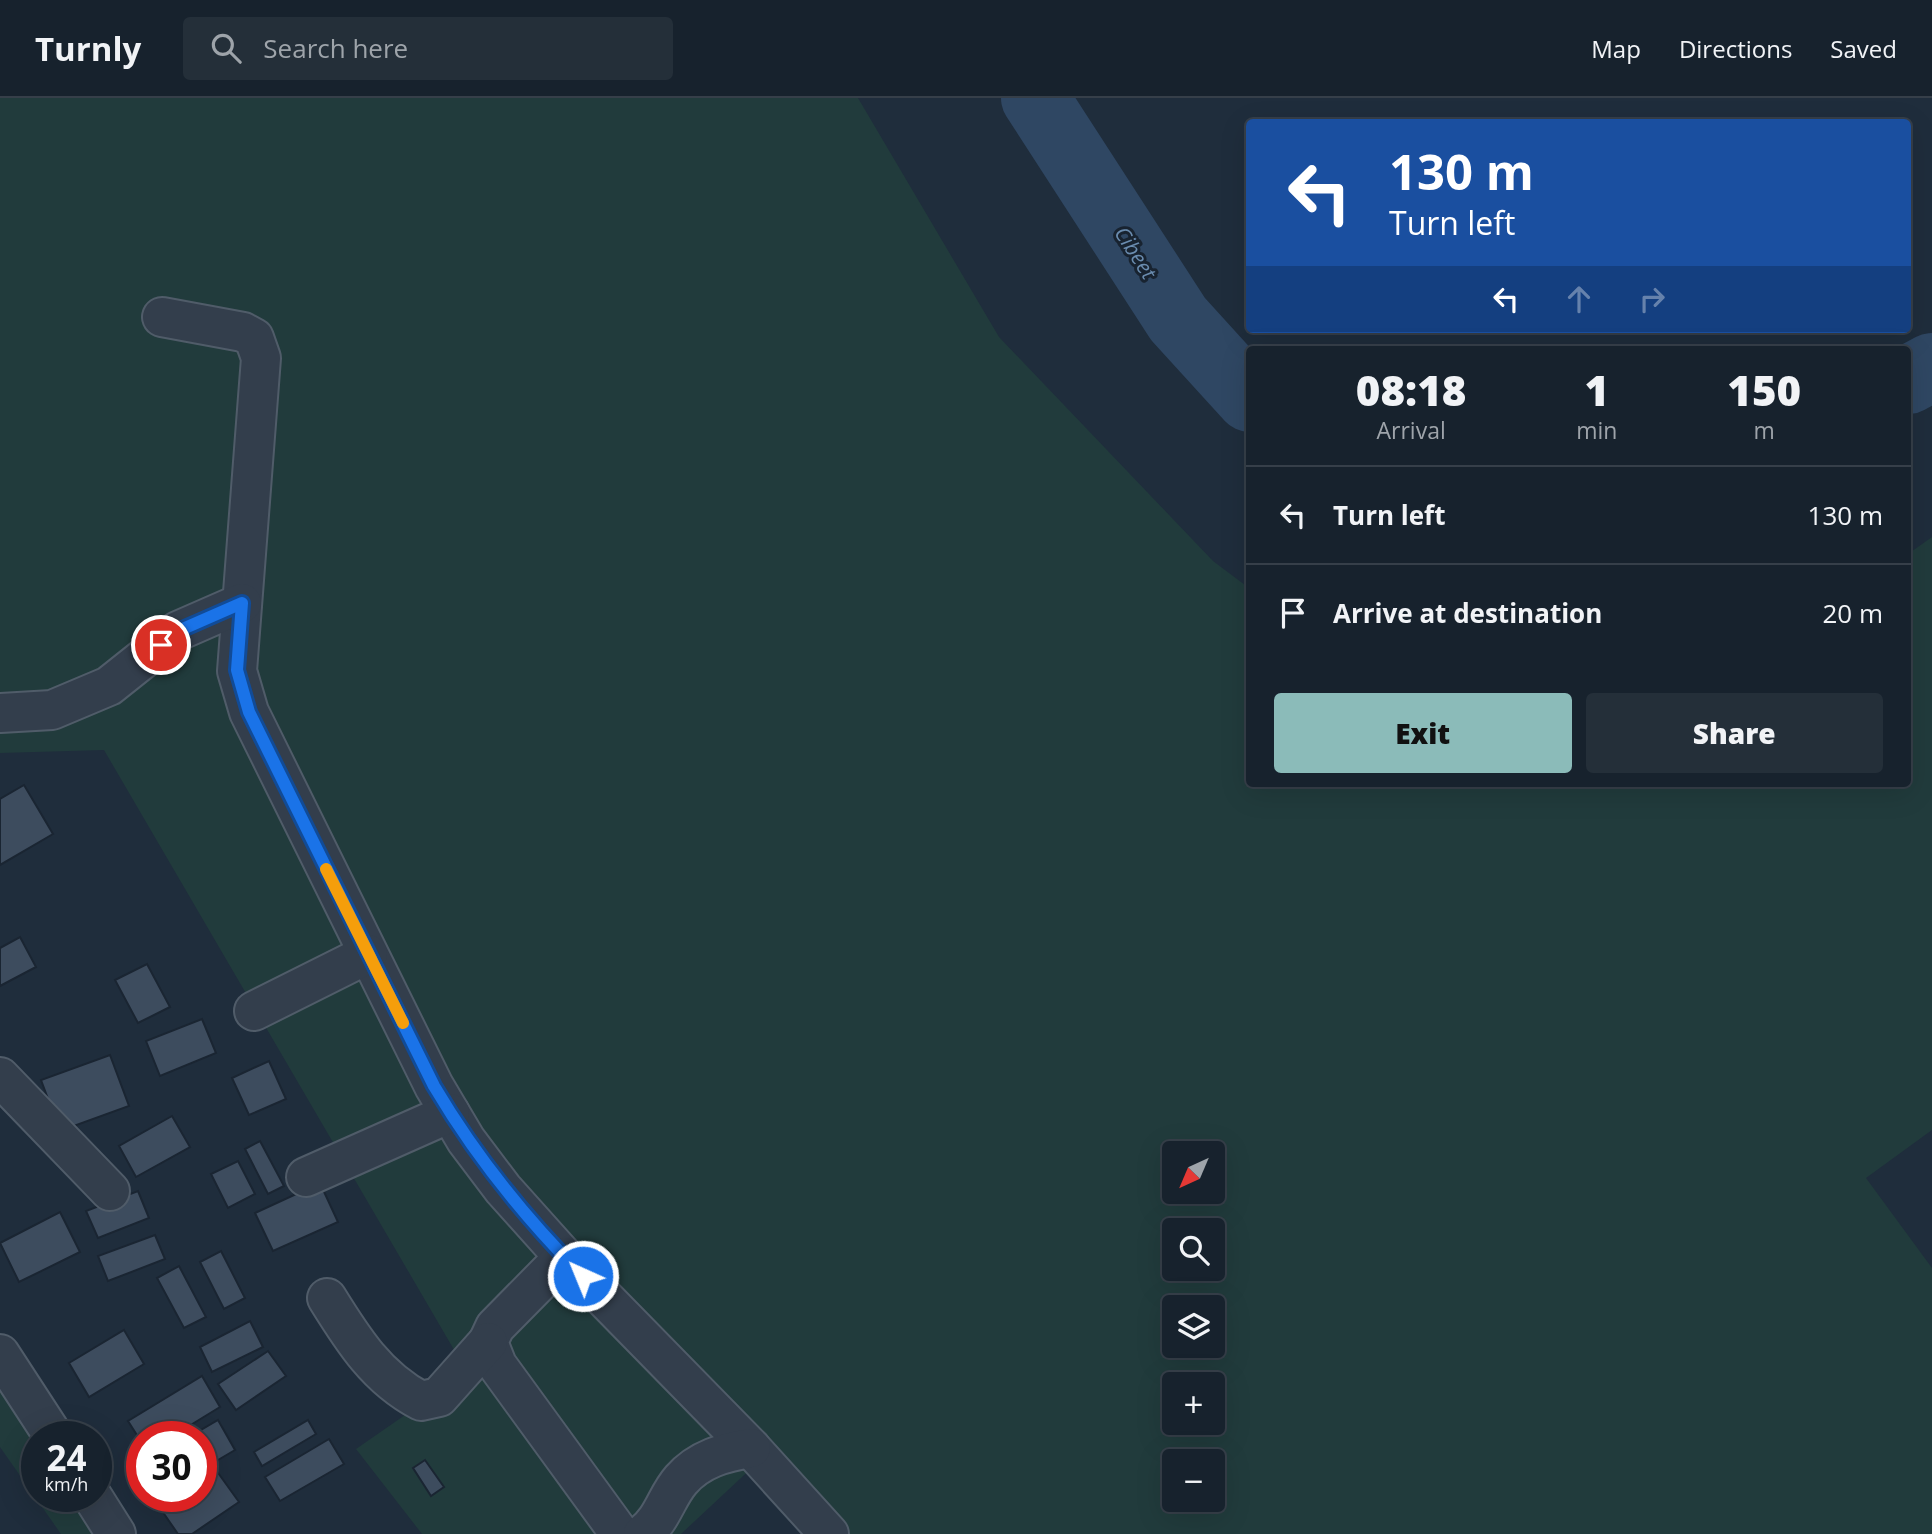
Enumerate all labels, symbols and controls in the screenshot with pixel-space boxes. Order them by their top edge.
search box [183,17,673,80]
text: Turnly [35,26,141,71]
icon: search [207,29,245,67]
text: Search here [263,30,408,66]
text: Map [1591,32,1641,65]
text: Directions [1679,32,1792,65]
text: Saved [1830,32,1897,65]
text: 130 m [1389,138,1534,204]
icon: left [1274,147,1365,238]
text: Turn left [1389,201,1515,244]
water label: Cibeet [1108,221,1164,285]
icon: left [1487,280,1525,318]
icon: ahead [1560,280,1598,318]
icon: right [1633,280,1671,318]
text: 08:18 [1356,361,1466,418]
text: 1 [1585,361,1609,418]
text: 150 [1727,361,1801,418]
text: Arrival [1377,414,1446,446]
text: min [1576,414,1617,446]
text: m [1754,414,1775,446]
icon: left [1274,496,1312,534]
text: Turn left [1333,497,1445,533]
text: 130 m [1808,497,1883,533]
icon: arrive [1274,594,1312,632]
text: Arrive at destination [1333,595,1602,631]
text: 20 m [1822,595,1883,631]
pin [131,615,191,675]
icon: arrive [142,626,180,664]
button: Exit [1274,693,1572,773]
button: Share [1586,693,1883,773]
north arrow [1162,1141,1225,1204]
map controls [1162,1141,1225,1512]
button: search [1162,1218,1225,1281]
position arrow [546,1239,620,1313]
button: layers [1162,1295,1225,1358]
button: + [1162,1372,1225,1435]
speed limit sign: 30 [126,1421,217,1512]
text: 24 [46,1434,87,1481]
button: − [1162,1449,1225,1512]
text: km/h [45,1472,88,1496]

